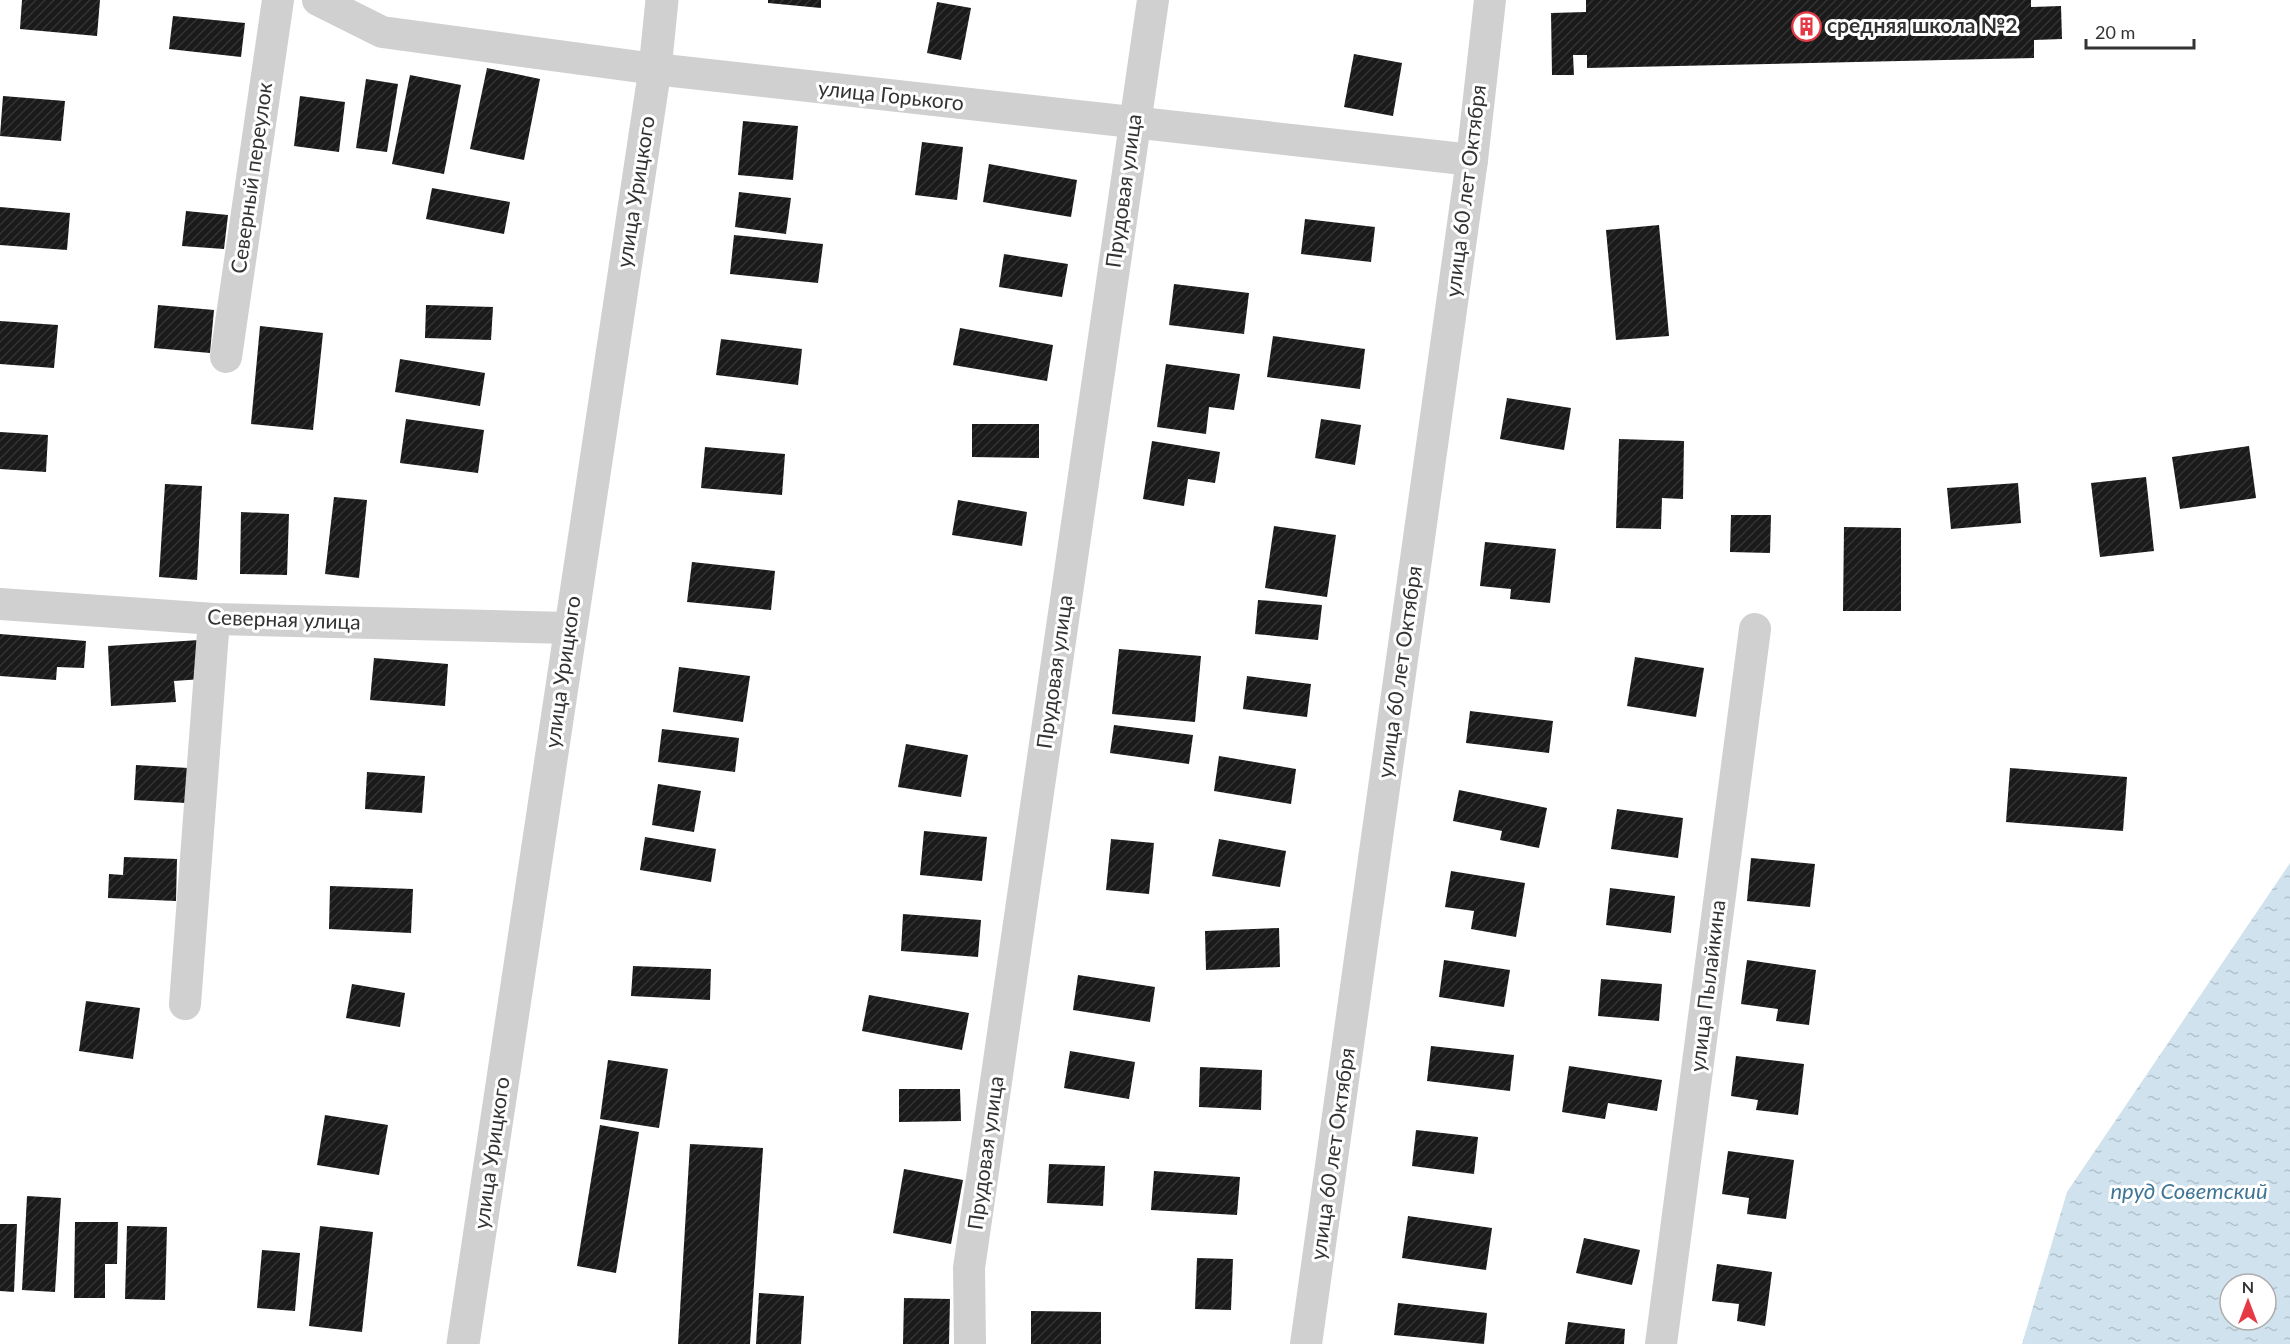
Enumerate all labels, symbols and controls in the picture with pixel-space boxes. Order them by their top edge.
building icon: средняя школа №2 [1790,10,1822,42]
place label: средняя школа №2 [1827,12,2017,37]
scale bar [2086,12,2194,50]
text: 20 m [2095,21,2135,43]
street label: улица Горького [817,74,965,115]
street label: Северный переулок [225,80,276,275]
street label: улица 60 лет Октября [1439,83,1490,299]
street label: Прудовая улица [1099,112,1146,269]
street label: улица Урицкого [610,114,659,269]
street label: улица 60 лет Октября [1371,564,1426,779]
street label: Прудовая улица [1030,593,1077,750]
street label: улица Урицкого [538,594,585,749]
street label: Северная улица [207,603,361,634]
street label: улица Пылайкина [1684,898,1729,1073]
street label: улица 60 лет Октября [1304,1046,1359,1261]
street label: Прудовая улица [961,1074,1008,1231]
street label: улица Урицкого [467,1075,514,1230]
water label: пруд Советский [2110,1177,2268,1204]
north arrow [2218,1272,2278,1332]
text: N [2242,1277,2254,1296]

